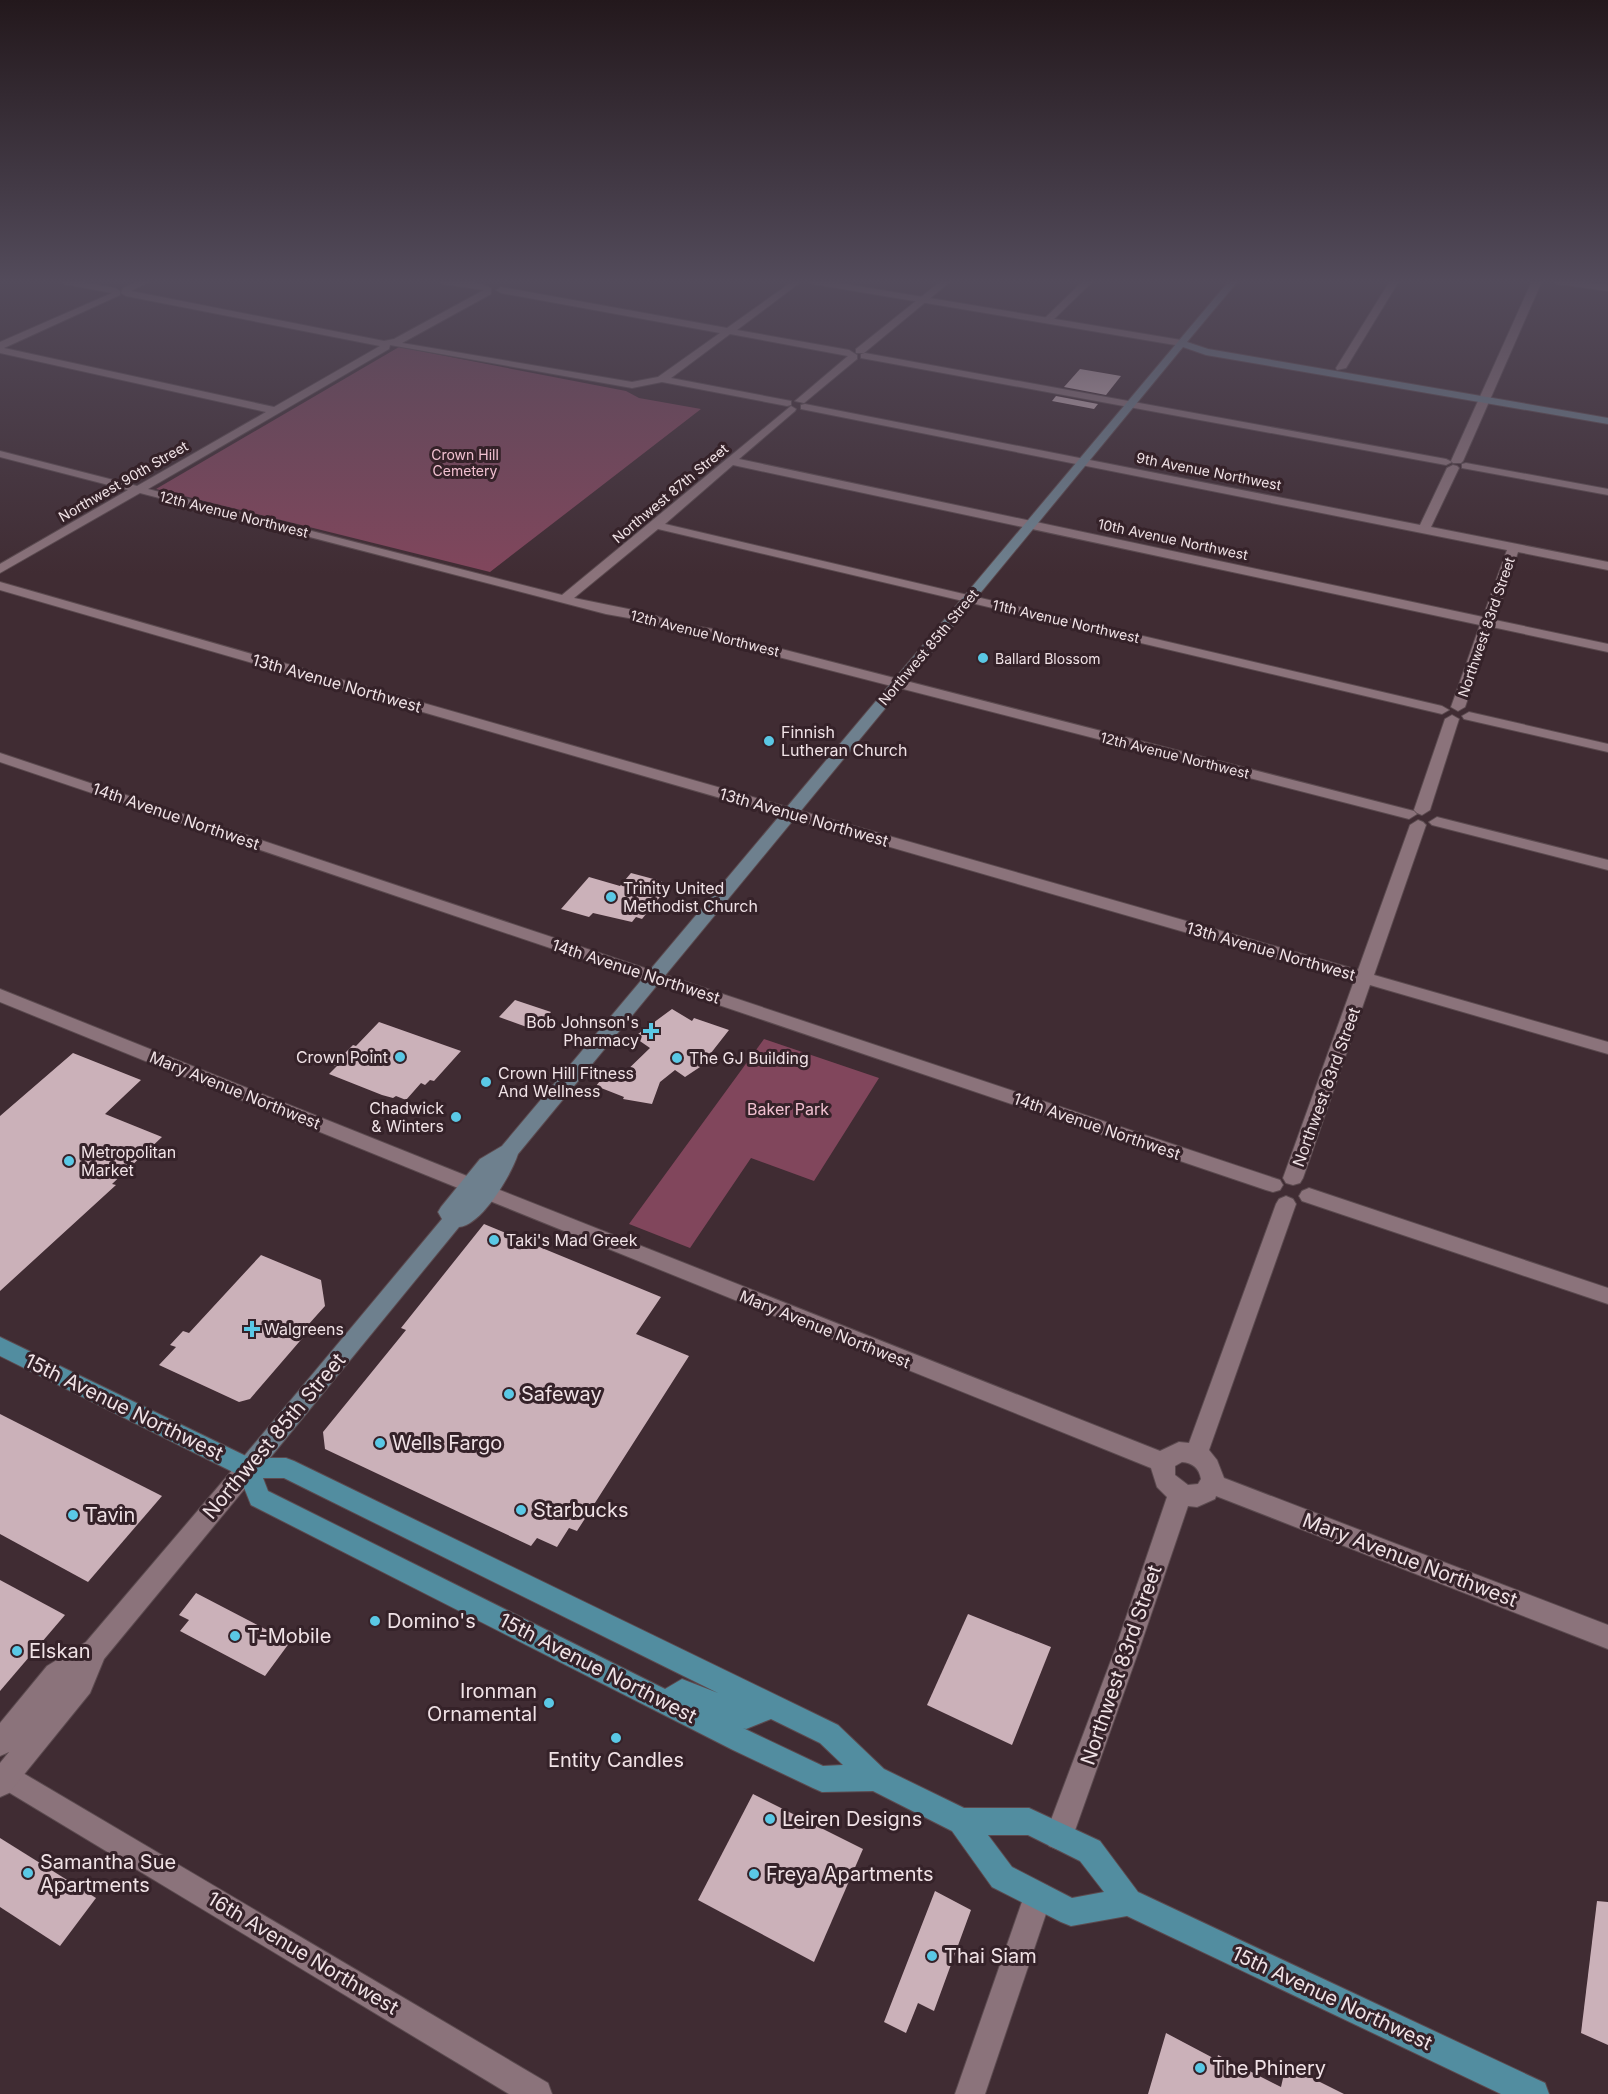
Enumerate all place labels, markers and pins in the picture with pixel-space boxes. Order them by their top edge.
place label: Ballard Blossom [995,650,1101,667]
marker: Ballard Blossom [976,651,990,665]
place label: Finnish Lutheran Church [781,722,907,760]
marker: Finnish Lutheran Church [762,734,776,748]
place label: Trinity United Methodist Church [623,878,758,916]
marker: Trinity United Methodist Church [604,890,618,904]
place label: Bob Johnson's Pharmacy [526,1012,639,1050]
marker: Bob Johnson's Pharmacy [644,1024,658,1038]
place label: Crown Point [296,1047,388,1067]
place label: The GJ Building [689,1048,809,1068]
marker: Crown Point [393,1050,407,1064]
marker: The GJ Building [670,1051,684,1065]
place label: Crown Hill Fitness And Wellness [498,1063,634,1101]
marker: Crown Hill Fitness And Wellness [479,1075,493,1089]
place label: Chadwick & Winters [369,1098,444,1136]
marker: Chadwick & Winters [449,1110,463,1124]
place label: Metropolitan Market [81,1142,176,1180]
marker: Metropolitan Market [62,1154,76,1168]
place label: Taki's Mad Greek [506,1230,638,1250]
marker: Taki's Mad Greek [487,1233,501,1247]
place label: Walgreens [264,1319,344,1339]
marker: Walgreens [245,1322,259,1336]
place label: Safeway [521,1382,602,1406]
marker: Safeway [502,1387,516,1401]
place label: Wells Fargo [392,1431,502,1455]
marker: Wells Fargo [373,1436,387,1450]
place label: Starbucks [533,1498,629,1522]
place label: Tavin [85,1503,135,1527]
marker: Starbucks [514,1503,528,1517]
marker: Tavin [66,1508,80,1522]
place label: Domino's [387,1609,476,1633]
marker: Domino's [368,1614,382,1628]
place label: T-Mobile [247,1624,331,1648]
marker: T-Mobile [228,1629,242,1643]
place label: Elskan [29,1639,90,1663]
marker: Elskan [10,1644,24,1658]
place label: Ironman Ornamental [427,1679,537,1726]
marker: Ironman Ornamental [542,1696,556,1710]
marker: Entity Candles [609,1731,623,1745]
place label: Entity Candles [548,1748,684,1772]
place label: Leiren Designs [782,1807,922,1831]
marker: Leiren Designs [763,1812,777,1826]
place label: Samantha Sue Apartments [40,1850,176,1897]
place label: Freya Apartments [766,1862,933,1886]
marker: Samantha Sue Apartments [21,1866,35,1880]
marker: Freya Apartments [747,1867,761,1881]
place label: Thai Siam [944,1944,1037,1968]
marker: Thai Siam [925,1949,939,1963]
place label: The Phinery [1212,2056,1326,2080]
marker: The Phinery [1193,2061,1207,2075]

